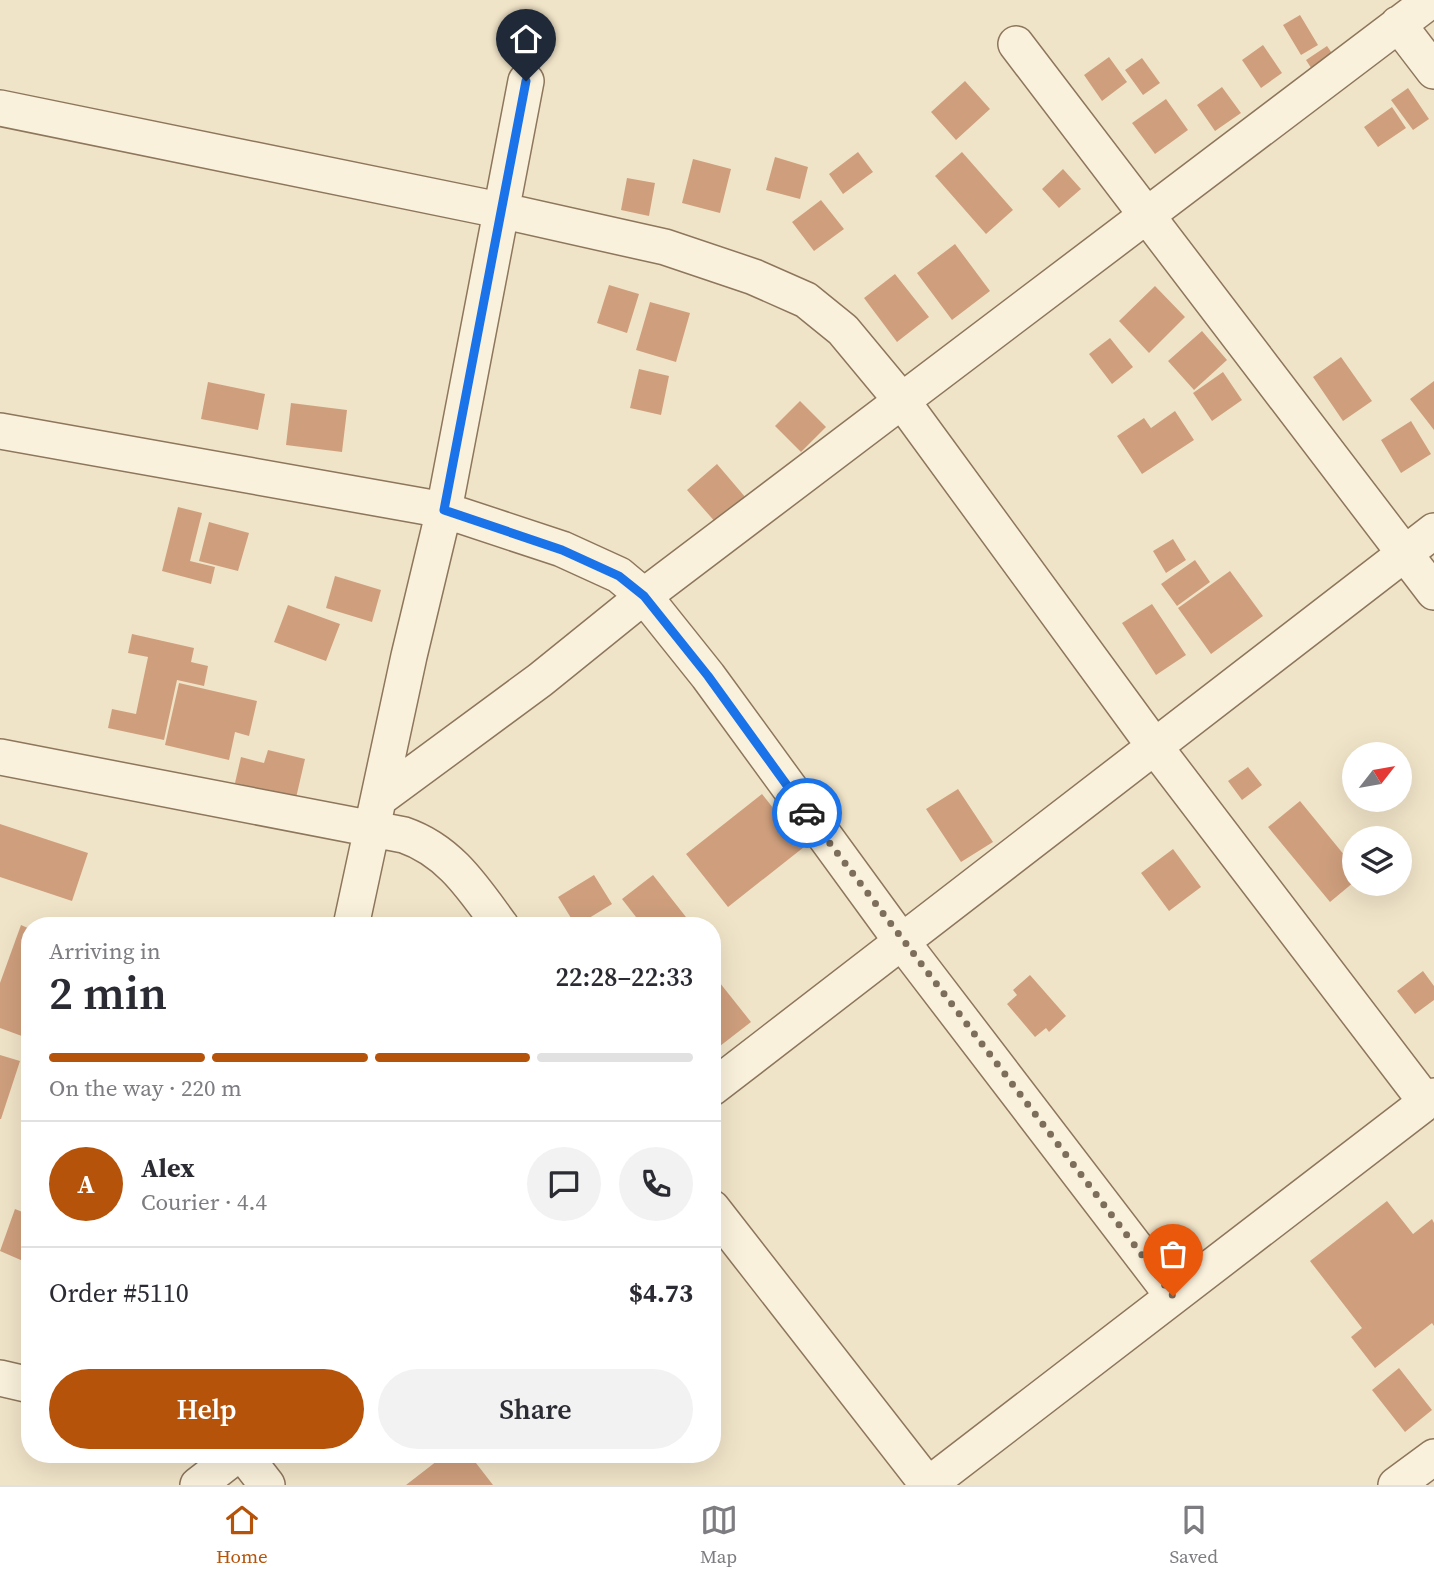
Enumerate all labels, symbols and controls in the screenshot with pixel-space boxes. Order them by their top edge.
pin [496,9,556,81]
icon: home [507,20,545,58]
north arrow [1342,742,1412,812]
map controls [1342,742,1412,896]
courier [772,778,842,848]
icon: car [788,794,826,832]
button: layers [1342,826,1412,896]
text: Arriving in [49,935,161,967]
text: 22:28–22:33 [556,959,693,995]
text: 2 min [49,961,167,1024]
text: On the way · 220 m [49,1072,242,1104]
button: chat [527,1147,601,1221]
button: phone [619,1147,693,1221]
text: Alex [141,1150,195,1186]
text: A [77,1166,95,1202]
text: Courier · 4.4 [141,1186,267,1218]
pin [1143,1224,1203,1296]
icon: bag [1154,1235,1192,1273]
text: Order #5110 [49,1275,189,1311]
text: $4.73 [629,1275,693,1311]
button: Help [49,1369,364,1449]
button: Share [378,1369,693,1449]
tab: Home [216,1501,268,1569]
tab: Map [700,1501,738,1569]
tab: Saved [1169,1501,1218,1569]

